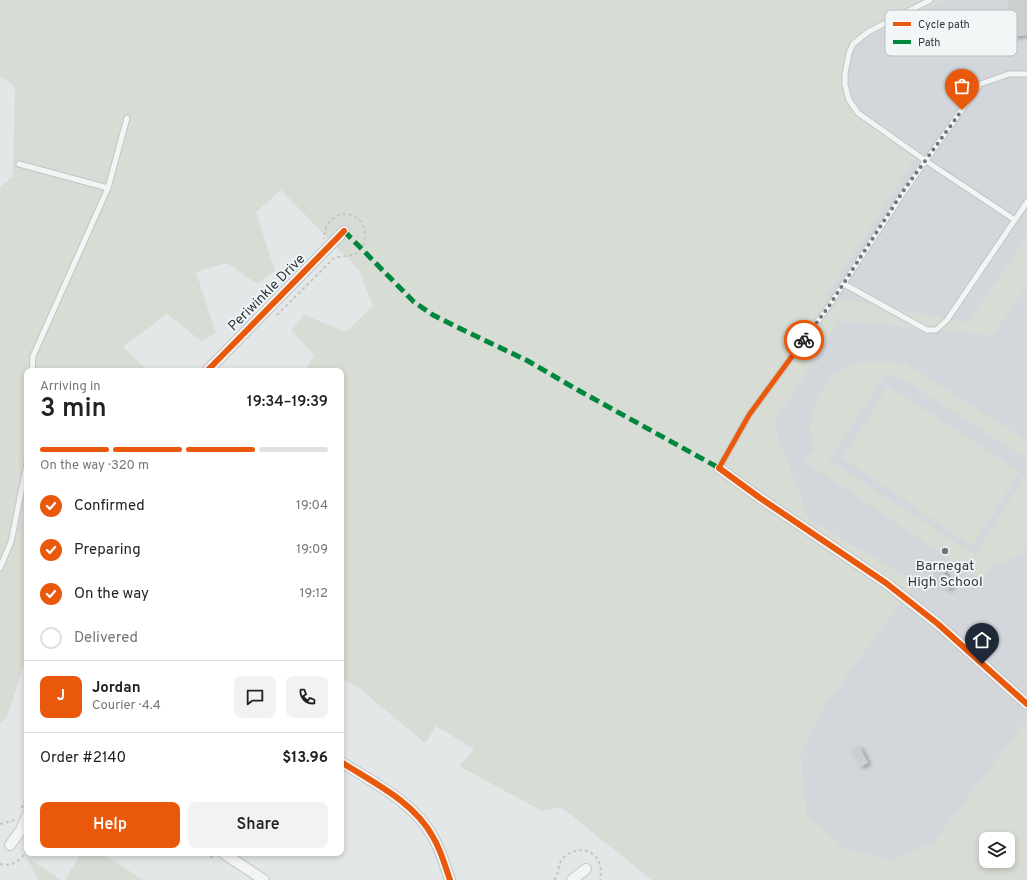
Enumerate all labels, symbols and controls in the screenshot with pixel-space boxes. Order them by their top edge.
legend [885,10,1017,56]
text: Cycle path [918,18,970,32]
text: Path [918,36,940,50]
pin [945,69,979,110]
icon: bag [951,75,973,97]
street label: Periwinkle Drive [225,251,309,335]
courier [784,320,824,360]
icon: bike [793,329,815,351]
text: Arriving in [40,379,101,395]
text: 3 min [40,393,107,426]
text: 19:34–19:39 [247,393,328,412]
text: On the way · 320 m [40,458,149,474]
icon: check [40,495,62,517]
text: Confirmed [74,497,145,516]
text: 19:04 [296,498,328,514]
icon: check [40,539,62,561]
text: Preparing [74,541,141,560]
text: 19:09 [296,542,328,558]
marker: Barnegat High School [940,546,950,556]
place label: Barnegat High School [907,558,983,591]
icon: check [40,583,62,605]
text: On the way [74,585,149,604]
text: 19:12 [300,586,328,602]
pin [965,623,999,664]
text: Delivered [74,629,138,648]
icon: home [971,629,993,651]
button: chat [234,676,276,718]
button: phone [286,676,328,718]
text: Jordan [92,679,141,698]
text: J [57,687,65,706]
text: Courier · 4.4 [92,698,161,714]
text: Order #2140 [40,749,126,768]
text: $13.96 [282,749,328,768]
button: Help [40,802,180,848]
button: Share [188,802,328,848]
map controls [979,832,1015,868]
button: layers [979,832,1015,868]

